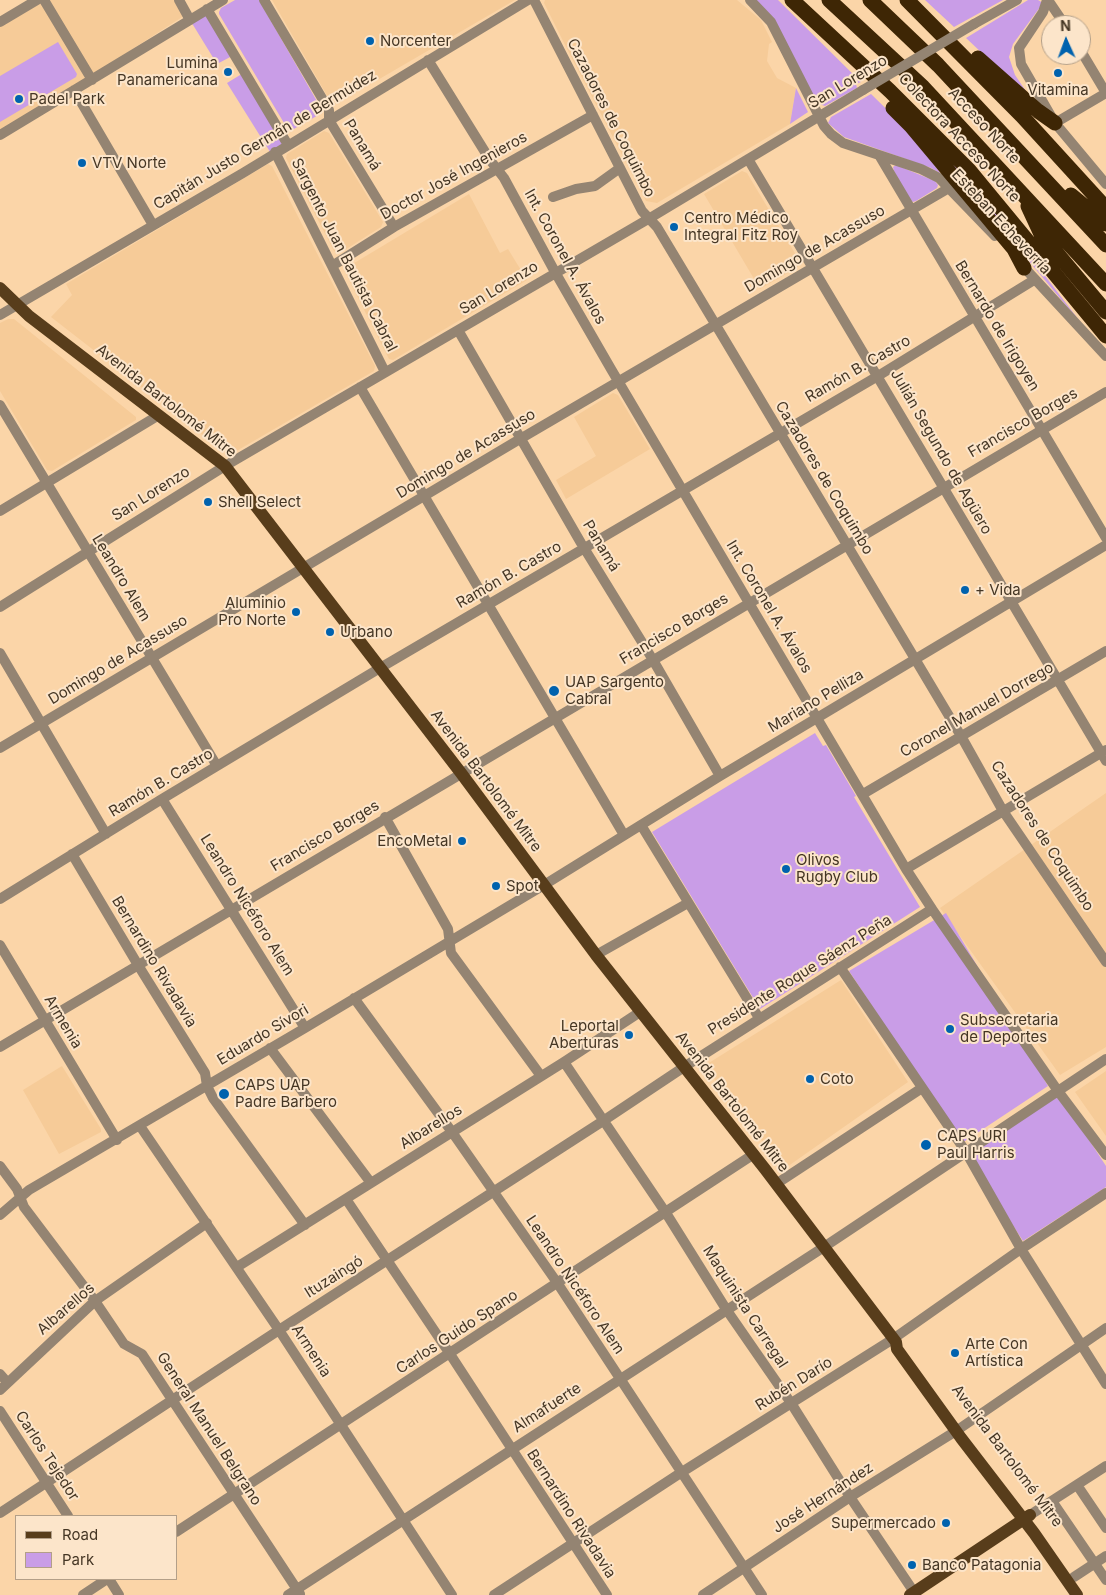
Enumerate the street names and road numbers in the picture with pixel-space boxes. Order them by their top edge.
street label: Cazadores de Coquimbo [563,36,659,200]
street label: San Lorenzo [805,51,891,113]
street label: Capitán Justo Germán de Bermúdez [150,66,380,214]
street label: Colectora Acceso Norte [894,70,1024,206]
street label: Acceso Norte [944,84,1024,168]
street label: Panamá [340,116,384,174]
street label: Doctor José Ingenieros [378,128,530,224]
street label: Sargento Juan Bautista Cabral [287,155,401,355]
street label: Esteban Echeverría [948,166,1054,278]
street label: Int. Coronel A. Ávalos [520,186,610,328]
street label: Domingo de Acassuso [742,201,888,297]
street label: San Lorenzo [456,257,542,319]
street label: Bernardo de Irigoyen [951,258,1043,394]
street label: Ramón B. Castro [802,332,914,406]
street label: Avenida Bartolomé Mitre [92,341,240,461]
street label: Julián Segundo de Agüero [886,366,996,538]
street label: Francisco Borges [965,384,1081,462]
street label: Cazadores de Coquimbo [771,398,877,558]
street label: Domingo de Acassuso [393,405,539,503]
street label: San Lorenzo [109,463,193,525]
street label: Panamá [579,517,623,575]
street label: Leandro Alem [88,531,154,625]
street label: Int. Coronel A. Ávalos [722,537,816,677]
street label: Ramón B. Castro [453,538,565,612]
street label: Francisco Borges [617,590,731,668]
street label: Domingo de Acassuso [45,611,191,709]
street label: Coronel Manuel Dorrego [897,659,1057,761]
street label: Mariano Pelliza [765,666,867,736]
street label: Avenida Bartolomé Mitre [427,706,545,856]
street label: Ramón B. Castro [106,745,216,821]
street label: Cazadores de Coquimbo [987,757,1097,915]
street label: Francisco Borges [268,797,382,875]
street label: Leandro Nicéforo Alem [196,831,298,979]
street label: Bernardino Rivadavia [108,893,200,1031]
street label: Presidente Roque Sáenz Peña [705,911,895,1039]
street label: Armenia [40,992,86,1052]
street label: Eduardo Sívori [214,1001,312,1069]
street label: Avenida Bartolomé Mitre [672,1028,792,1176]
street label: Albarellos [397,1101,465,1153]
street label: Leandro Nicéforo Alem [522,1212,628,1358]
street label: Maquinista Carregal [699,1242,791,1372]
street label: Ituzaingó [301,1252,367,1302]
street label: Albarellos [34,1279,98,1339]
street label: Carlos Guido Spano [393,1286,521,1378]
street label: Armenia [287,1321,335,1381]
street label: General Manuel Belgrano [153,1349,265,1509]
street label: Rubén Darío [752,1353,836,1415]
street label: Almafuerte [509,1379,585,1437]
street label: Avenida Bartolomé Mitre [948,1381,1066,1531]
street label: Carlos Tejedor [11,1408,83,1504]
street label: Bernardino Rivadavia [523,1446,619,1582]
street label: José Hernández [769,1459,877,1537]

